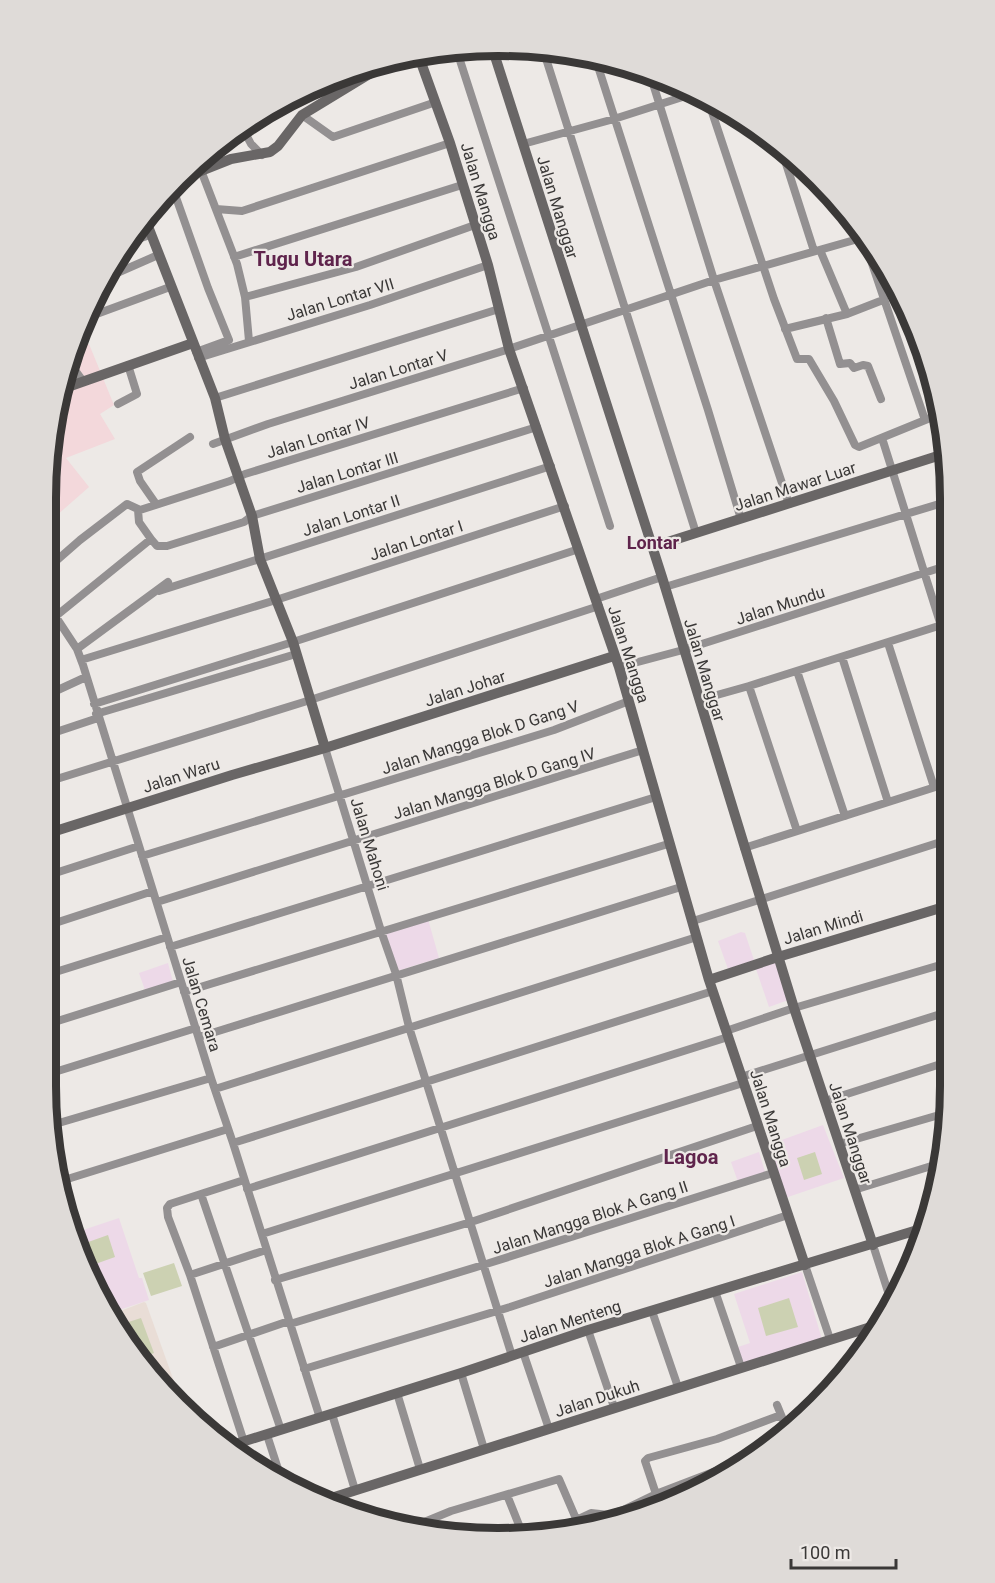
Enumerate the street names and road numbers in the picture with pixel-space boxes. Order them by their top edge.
street label: Jalan Mangga [457,140,504,242]
street label: Jalan Manggar [533,153,582,261]
street label: Jalan Lontar VII [284,274,396,325]
street label: Jalan Lontar V [346,345,450,394]
street label: Jalan Lontar IV [264,413,372,462]
street label: Jalan Lontar III [294,448,401,497]
street label: Jalan Mawar Luar [732,458,859,515]
street label: Jalan Lontar II [300,491,402,540]
street label: Jalan Lontar I [367,516,465,565]
street label: Jalan Mundu [733,582,827,629]
street label: Jalan Mangga [604,603,653,705]
street label: Jalan Manggar [680,616,729,724]
street label: Jalan Johar [422,666,508,710]
street label: Jalan Mangga Blok D Gang V [379,697,581,778]
street label: Jalan Mangga Blok D Gang IV [391,744,598,823]
street label: Jalan Waru [140,754,222,797]
street label: Jalan Mahoni [346,795,393,893]
street label: Jalan Mindi [781,906,865,949]
street label: Jalan Cemara [178,954,225,1054]
street label: Jalan Mangga [746,1067,795,1169]
street label: Jalan Manggar [825,1080,876,1187]
street label: Jalan Mangga Blok A Gang II [490,1176,690,1258]
street label: Jalan Mangga Blok A Gang I [541,1211,737,1291]
street label: Jalan Menteng [517,1296,623,1347]
street label: Jalan Dukuh [552,1376,642,1421]

